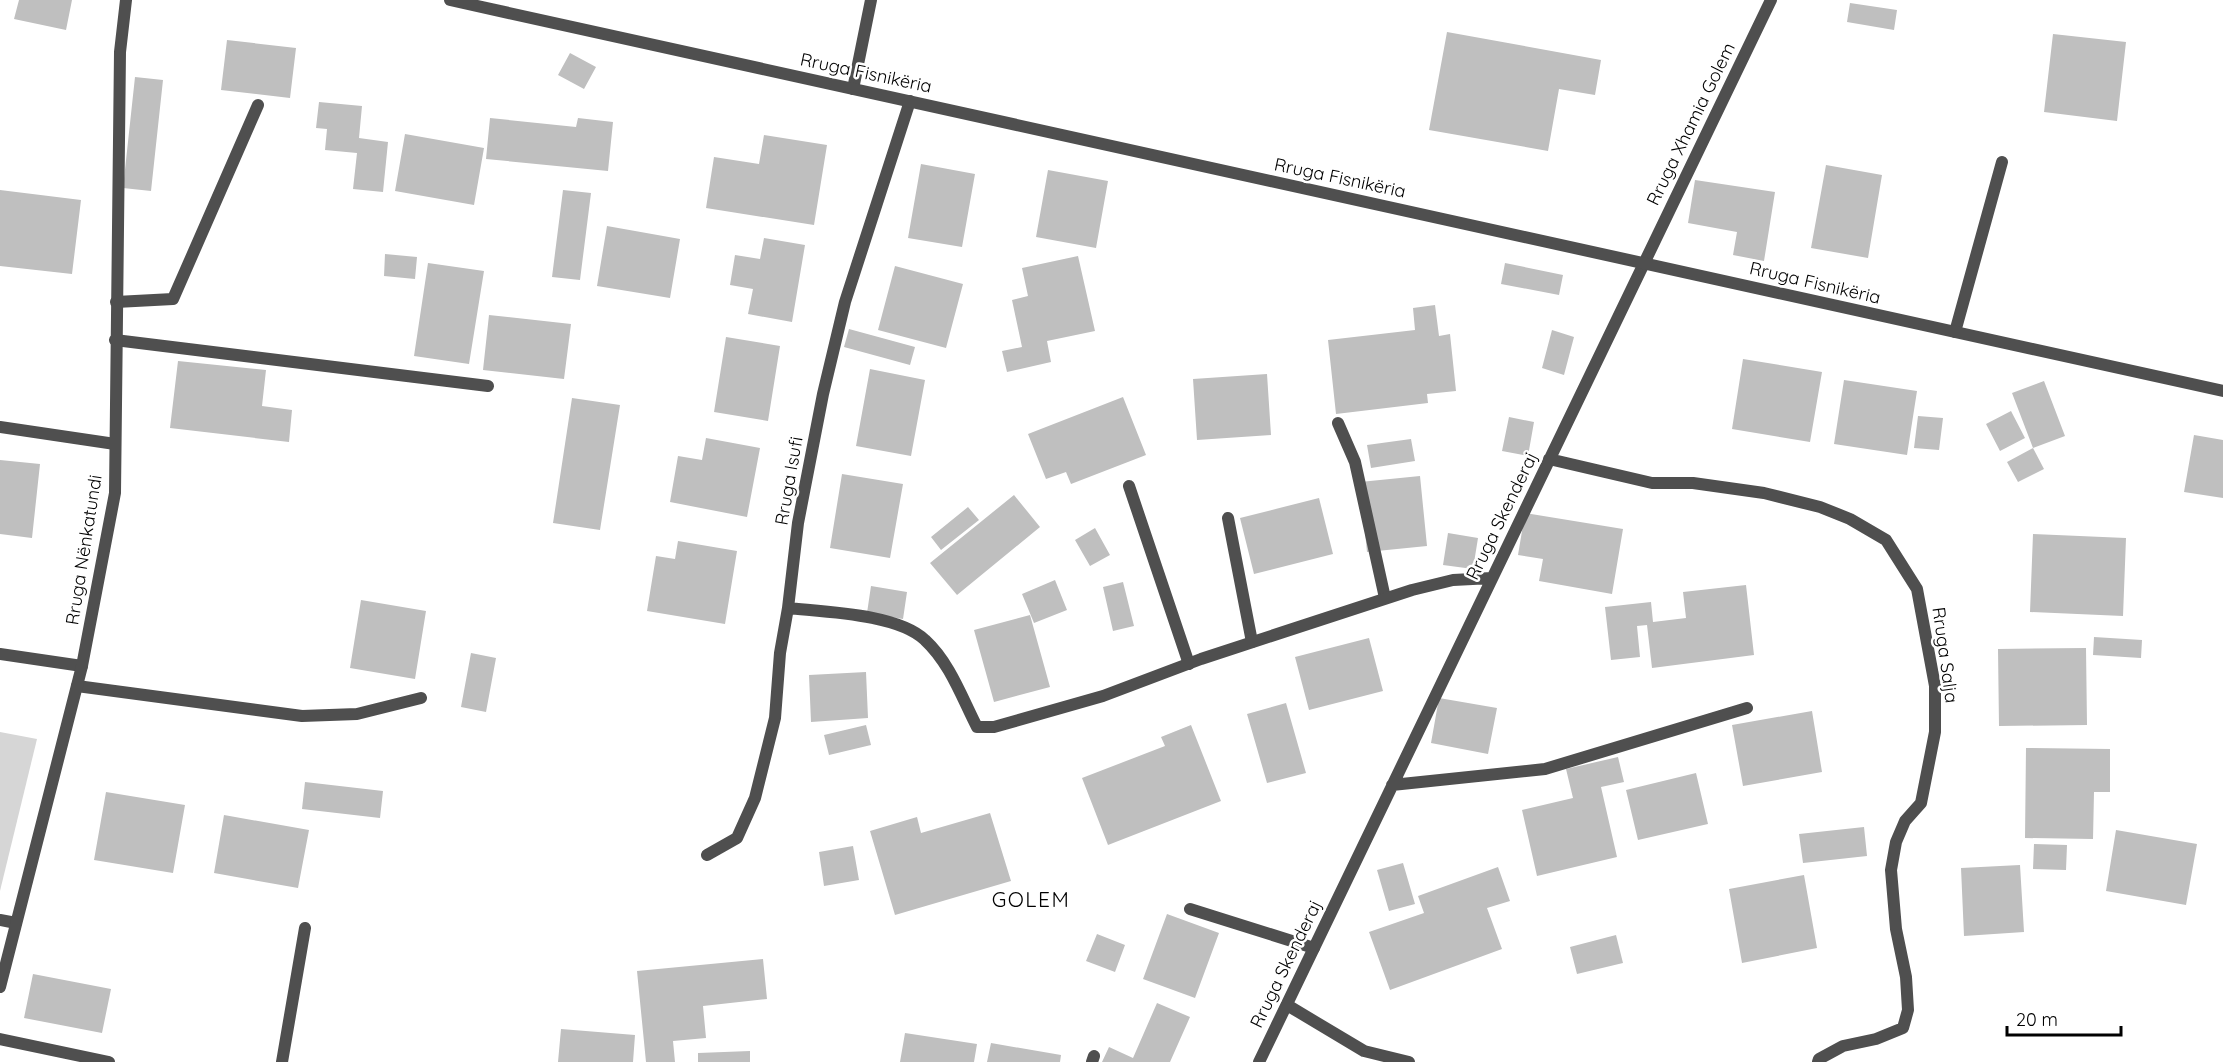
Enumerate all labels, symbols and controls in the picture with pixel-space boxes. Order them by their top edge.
street label: Rruga Xhamia Golem [1641,39,1740,209]
street label: Rruga Fisnikëria [798,47,934,98]
street label: Rruga Fisnikëria [1272,152,1408,203]
street label: Rruga Fisnikëria [1747,256,1883,309]
street label: Rruga Isufi [769,435,808,527]
street label: Rruga Skenderaj [1461,448,1542,584]
street label: Rruga Nënkatundi [60,473,107,627]
street label: Rruga Salja [1927,605,1964,704]
district label: GOLEM [992,886,1070,912]
street label: Rruga Skenderaj [1245,896,1326,1032]
scale bar [2007,999,2121,1037]
text: 20 m [2016,1008,2058,1031]

